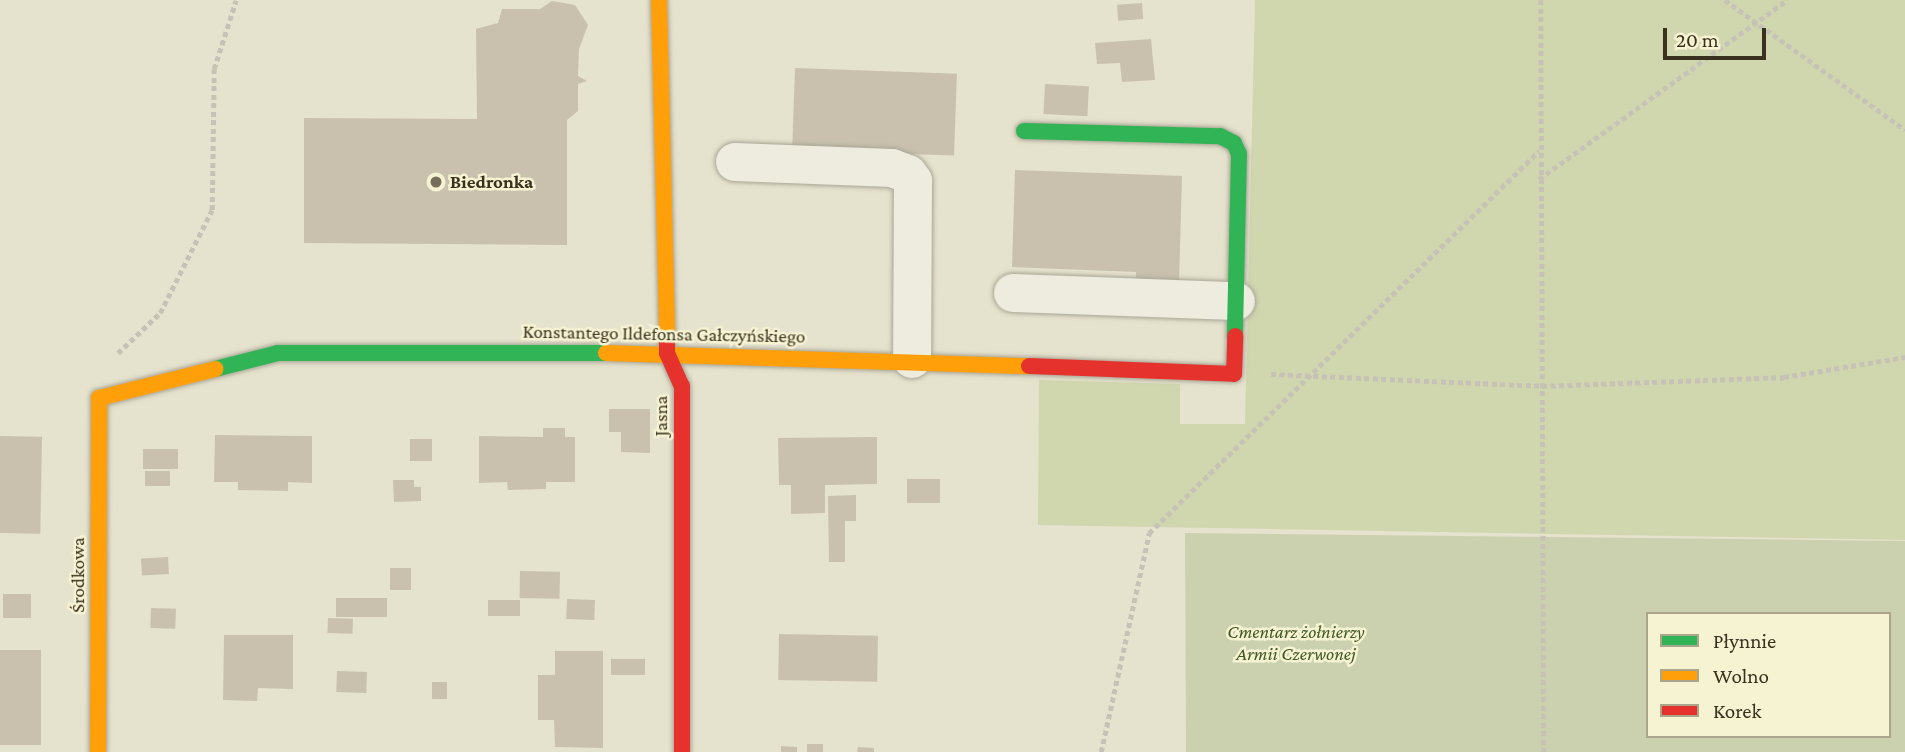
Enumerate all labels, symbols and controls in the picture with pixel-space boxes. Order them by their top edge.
scale bar [1667,14,1770,58]
text: 20 m [1676,28,1719,52]
place label: Biedronka [450,171,533,193]
marker: Biedronka [428,174,444,190]
street label: Konstantego Ildefonsa Gałczyńskiego [522,320,806,348]
street label: Jasna [650,396,672,436]
street label: Środkowa [67,537,89,613]
legend [1646,612,1891,738]
park label: Cmentarz żołnierzy Armii Czerwonej [1227,621,1365,665]
text: Płynnie [1713,629,1776,653]
text: Wolno [1713,664,1769,688]
text: Korek [1713,699,1762,723]

